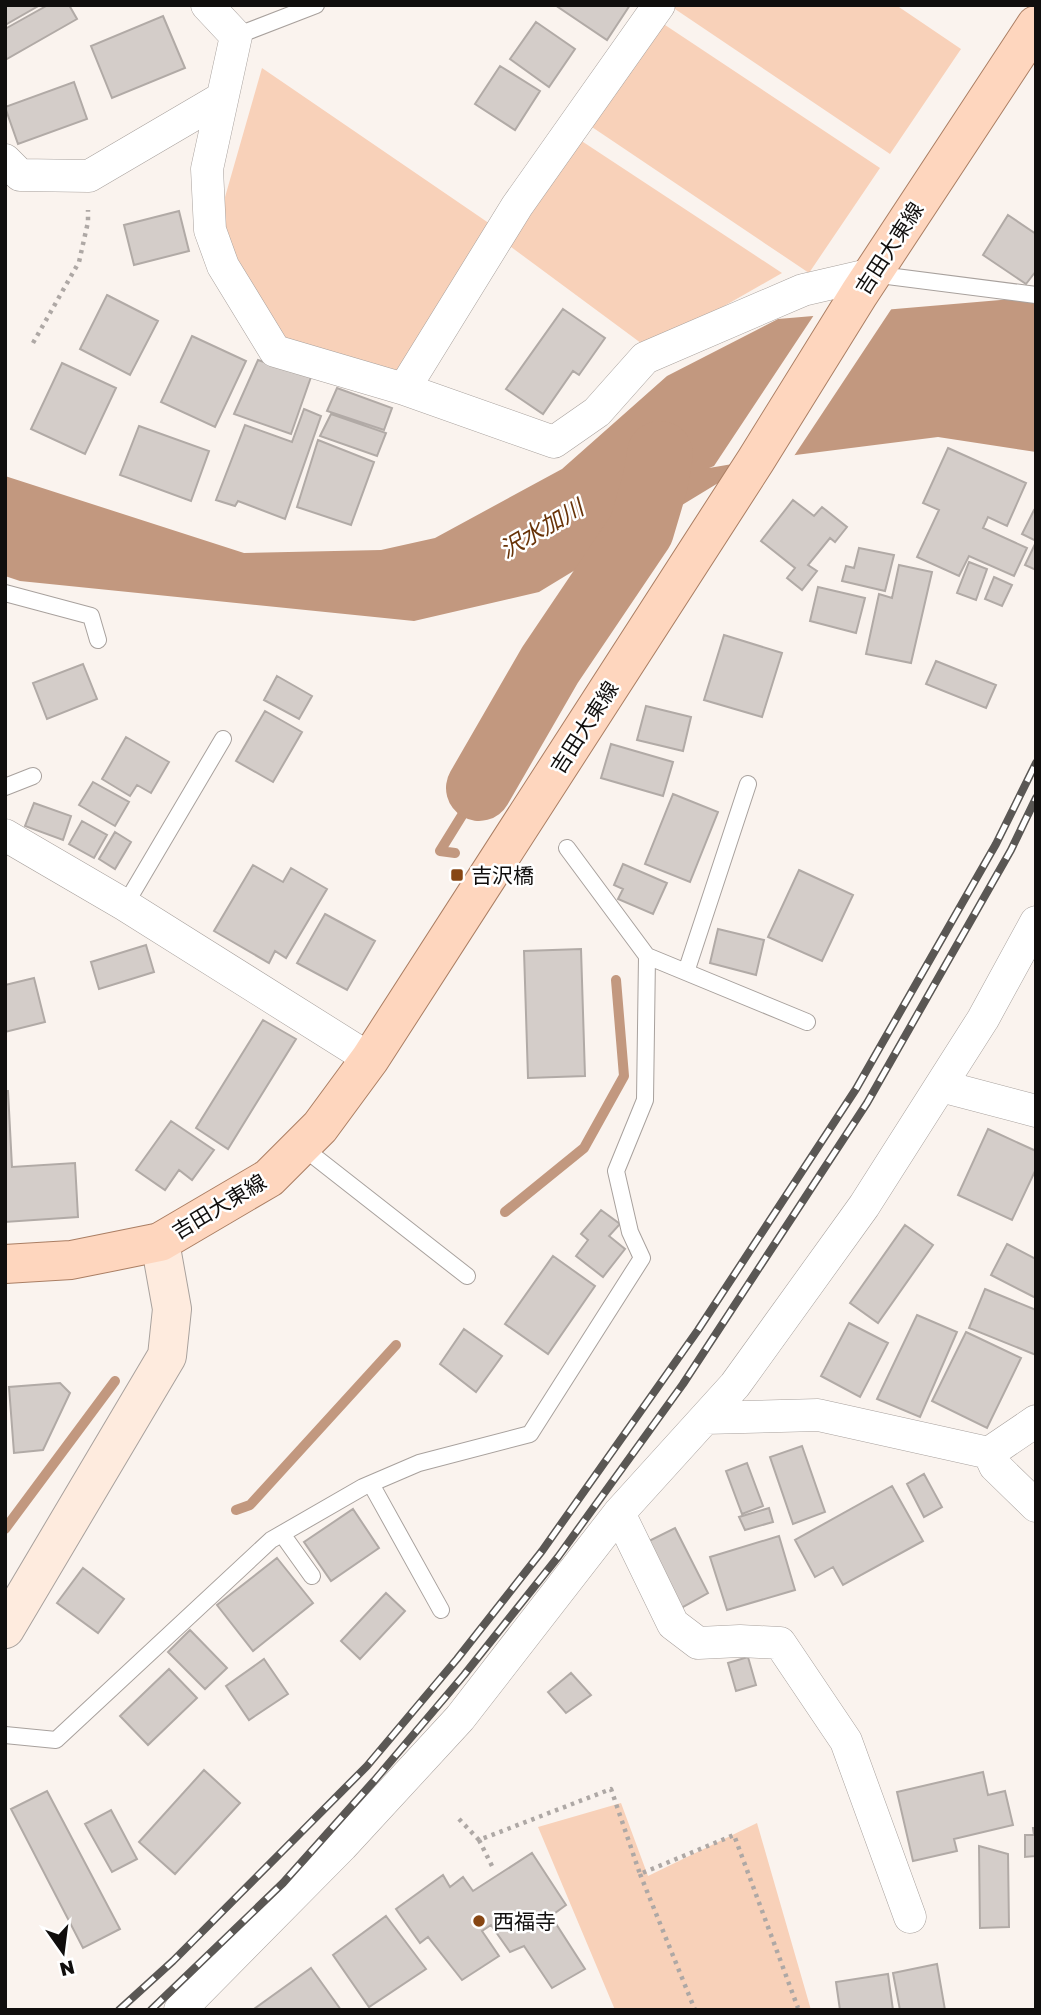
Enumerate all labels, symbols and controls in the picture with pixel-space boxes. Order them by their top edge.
street label: 吉田大東線 [850,197,928,299]
water label: 沢水加川 [494,491,590,563]
street label: 吉田大東線 [545,676,623,778]
place label: 吉沢橋 [471,862,534,888]
marker: 吉沢橋 [449,867,465,883]
street label: 吉田大東線 [167,1168,271,1244]
place label: 西福寺 [493,1908,556,1934]
marker: 西福寺 [471,1913,487,1929]
north arrow [28,1917,98,1987]
text: N [57,1956,77,1982]

